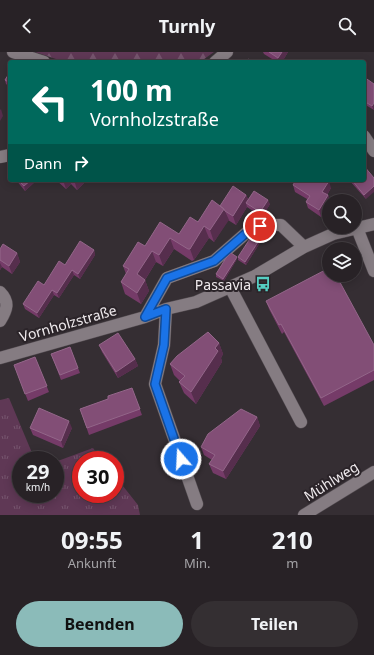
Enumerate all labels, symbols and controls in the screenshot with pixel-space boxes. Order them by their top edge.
text: Turnly [159,14,215,38]
icon: back [16,15,38,37]
icon: search [336,15,358,37]
text: 100 m [90,71,173,109]
icon: left [24,76,76,128]
text: Vornholzstraße [90,107,219,131]
icon: right [70,152,92,174]
text: Dann [24,153,62,173]
map controls [322,194,362,282]
button: search [322,194,362,234]
pin [243,209,277,243]
icon: arrive [249,215,271,237]
button: layers [322,242,362,282]
place label: Passavia [195,275,251,294]
bus stop icon: Passavia [254,275,272,293]
street label: Vornholzstraße [17,300,119,346]
position arrow [160,438,202,480]
speed limit sign: 30 [72,451,124,503]
street label: Mühlweg [300,457,362,505]
text: 29 [27,458,49,485]
text: km/h [26,480,50,494]
text: 09:55 [61,523,123,556]
text: 1 [190,523,204,556]
text: 210 [272,523,313,556]
text: Ankunft [68,554,116,572]
text: Min. [184,554,211,572]
text: m [286,554,298,572]
button: Beenden [16,601,183,647]
button: Teilen [191,601,358,647]

